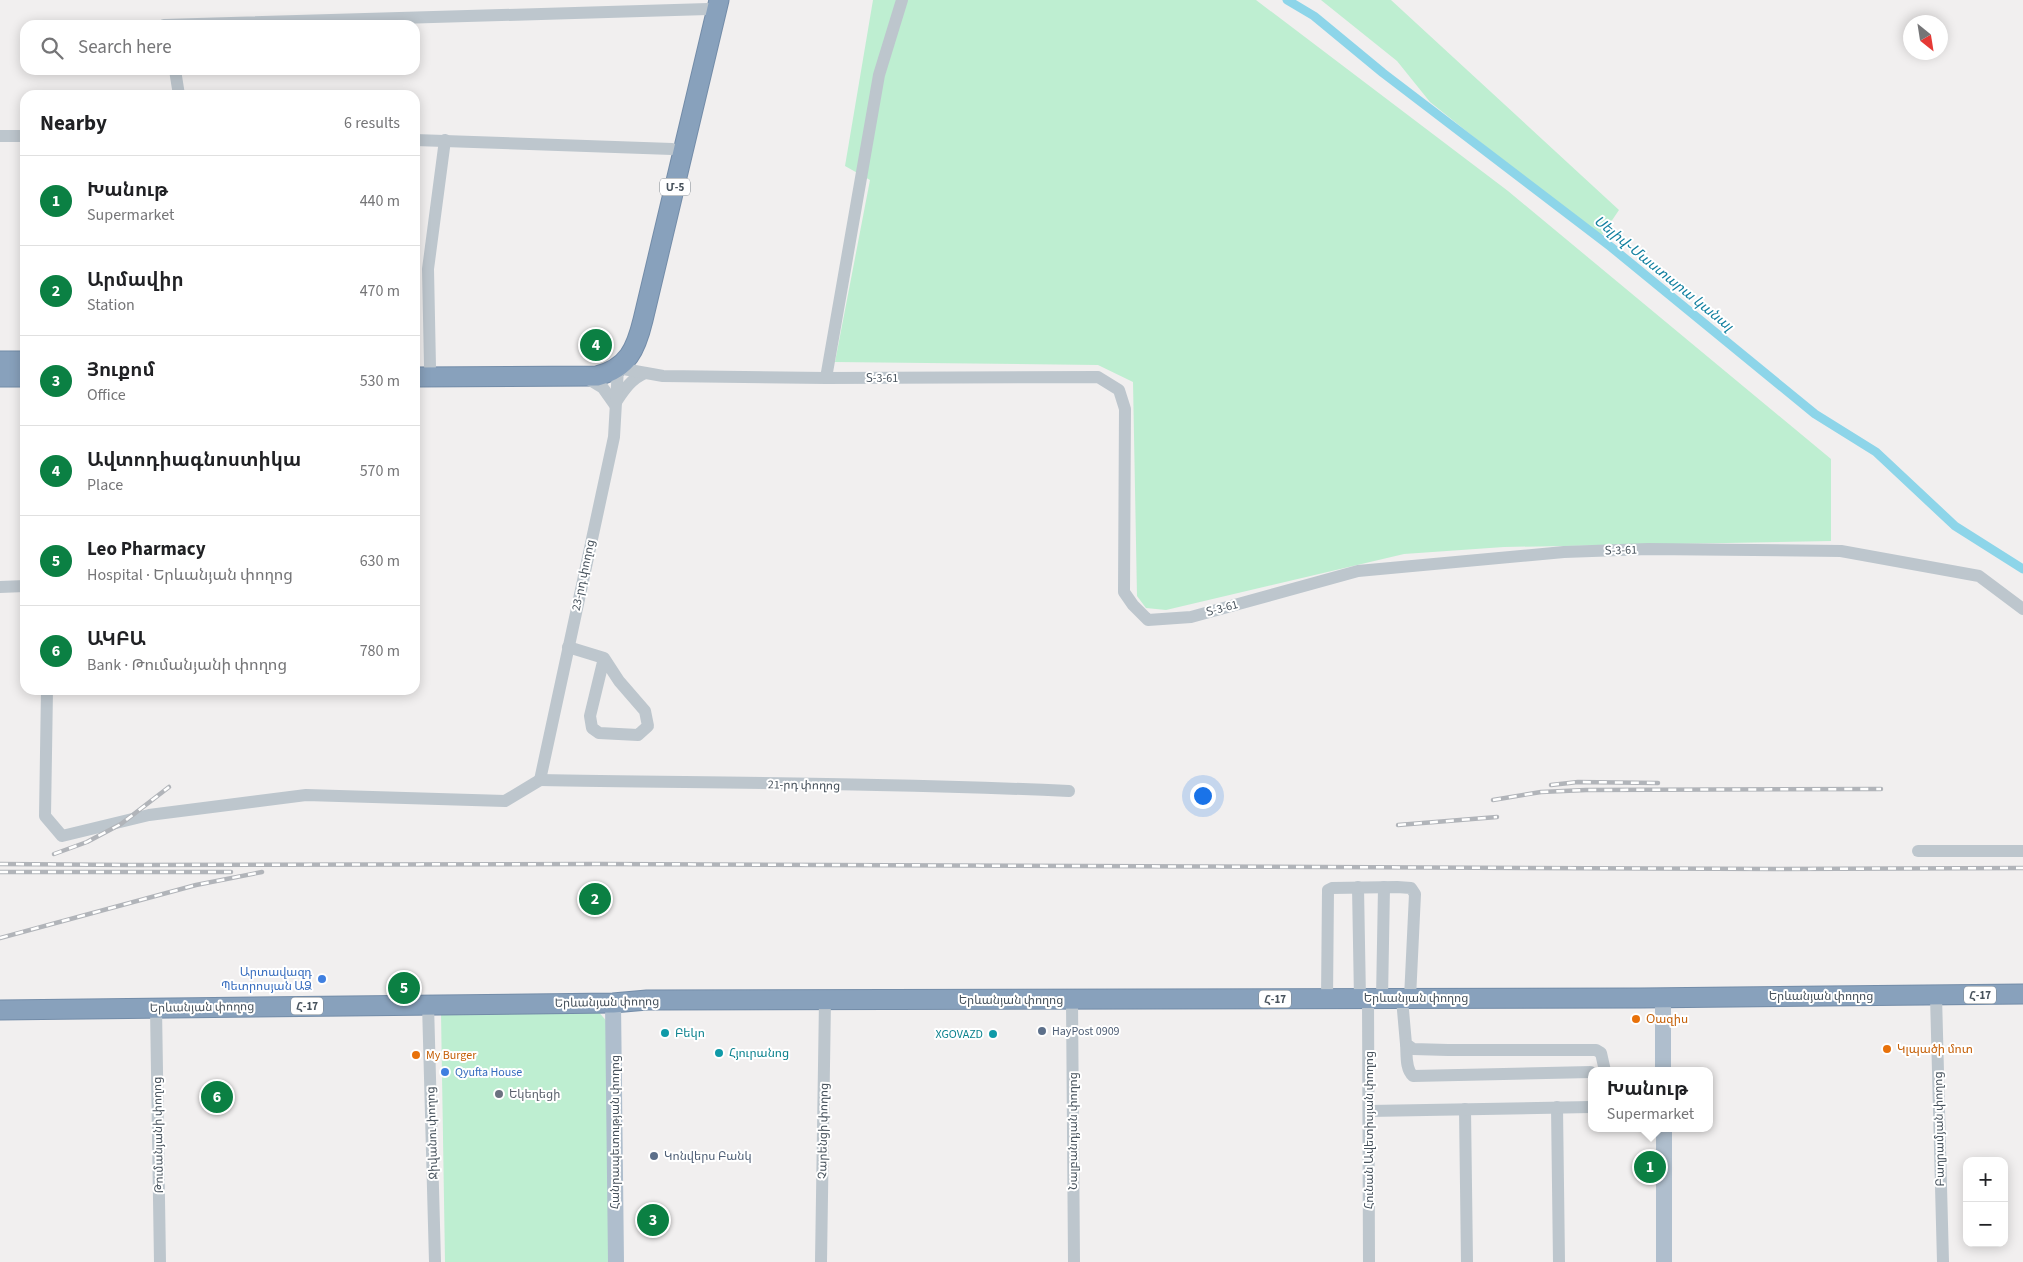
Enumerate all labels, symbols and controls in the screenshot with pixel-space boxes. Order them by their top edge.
north arrow [1903,15,1948,60]
search box [20,20,420,75]
icon: search [38,34,66,62]
text: Search here [78,34,172,61]
text: Nearby [40,108,107,138]
text: 6 results [344,112,400,134]
text: Խանութ [87,177,168,204]
road number: Մ-5 [660,178,690,196]
text: 1 [52,190,60,212]
text: 440 m [360,190,400,212]
text: Supermarket [87,204,174,226]
water label: Սելիվ֊Մաստարա կանալ [1590,211,1738,337]
text: Արմավիր [87,267,184,294]
text: 2 [52,280,60,302]
text: 470 m [360,280,400,302]
text: Station [87,294,135,316]
pin: 4 [580,326,612,364]
text: Յուքոմ [87,357,155,384]
text: 3 [52,370,60,392]
text: 530 m [360,370,400,392]
street label: Տ-3-61 [866,370,898,387]
text: Office [87,384,126,406]
text: Ավտոդիագնոստիկա [87,447,301,474]
text: 4 [52,460,60,482]
text: 570 m [360,460,400,482]
text: Place [87,474,123,496]
text: Leo Pharmacy [87,536,206,563]
street label: 23-րդ փողոց [568,538,599,612]
street label: Տ-3-61 [1605,541,1637,560]
text: 5 [52,550,60,572]
text: 630 m [360,550,400,572]
text: Hospital · Երևանյան փողոց [87,564,293,586]
street label: Տ-3-61 [1204,596,1240,621]
text: ԱԿԲԱ [87,626,146,653]
text: 6 [52,640,60,662]
text: 780 m [360,640,400,662]
text: Bank · Թումանյանի փողոց [87,654,287,676]
street label: 21-րդ փողոց [768,776,840,795]
your location [1190,783,1216,809]
pin: 2 [579,880,611,918]
place label: Արտավազդ Պետրոսյան ԱՁ [221,964,312,995]
pin: 5 [388,969,420,1007]
marker: Արտավազդ Պետրոսյան ԱՁ [316,973,328,985]
road number: Հ-17 [1964,986,1996,1004]
street label: Երևանյան փողոց [1769,988,1873,1005]
street label: Երևանյան փողոց [1364,990,1468,1007]
road number: Հ-17 [1259,991,1291,1008]
street label: Երևանյան փողոց [959,992,1063,1009]
street label: Երևանյան փողոց [555,993,660,1012]
street label: Երևանյան փողոց [150,998,255,1017]
road number: Հ-17 [291,998,323,1014]
place label: Օազիս [1646,1011,1688,1028]
marker: Օազիս [1630,1013,1642,1025]
place label: HayPost 0909 [1052,1023,1120,1040]
place label: Բեկո [675,1025,705,1042]
marker: HayPost 0909 [1036,1025,1048,1037]
place label: XGOVAZD [936,1026,983,1043]
marker: Բեկո [659,1027,671,1039]
marker: XGOVAZD [987,1028,999,1040]
place label: Կլպածի մոտ [1897,1041,1973,1058]
marker: Կլպածի մոտ [1881,1043,1893,1055]
place label: Հյուրանոց [729,1045,789,1062]
place label: My Burger [426,1047,477,1064]
marker: Հյուրանոց [713,1047,725,1059]
marker: My Burger [410,1049,422,1061]
street label: Հունան Ավետիսյան փողոց [1361,1051,1378,1209]
street label: Հանրապետության փողոց [607,1055,624,1209]
place label: Qyufta House [455,1064,522,1081]
marker: Qyufta House [439,1066,451,1078]
popup [1588,1067,1713,1132]
street label: Բաղրամյան փողոց [1930,1071,1949,1187]
street label: Նալբանդյան փողոց [1065,1072,1082,1190]
text: Խանութ [1607,1076,1688,1103]
street label: Թումանյանի փողոց [149,1077,168,1193]
pin: 6 [201,1078,233,1116]
street label: Չարենցի փողոց [814,1083,833,1179]
street label: Ջիվանու փողոց [422,1086,443,1180]
place label: Եկեղեցի [509,1086,560,1103]
marker: Եկեղեցի [493,1088,505,1100]
text: Supermarket [1607,1103,1694,1125]
place label: Կոնվերս Բանկ [664,1148,752,1165]
pin: 1 [1634,1148,1666,1186]
marker: Կոնվերս Բանկ [648,1150,660,1162]
map controls [1963,1157,2008,1247]
button: + [1963,1157,2008,1202]
pin: 3 [637,1201,669,1239]
button: − [1963,1202,2008,1247]

